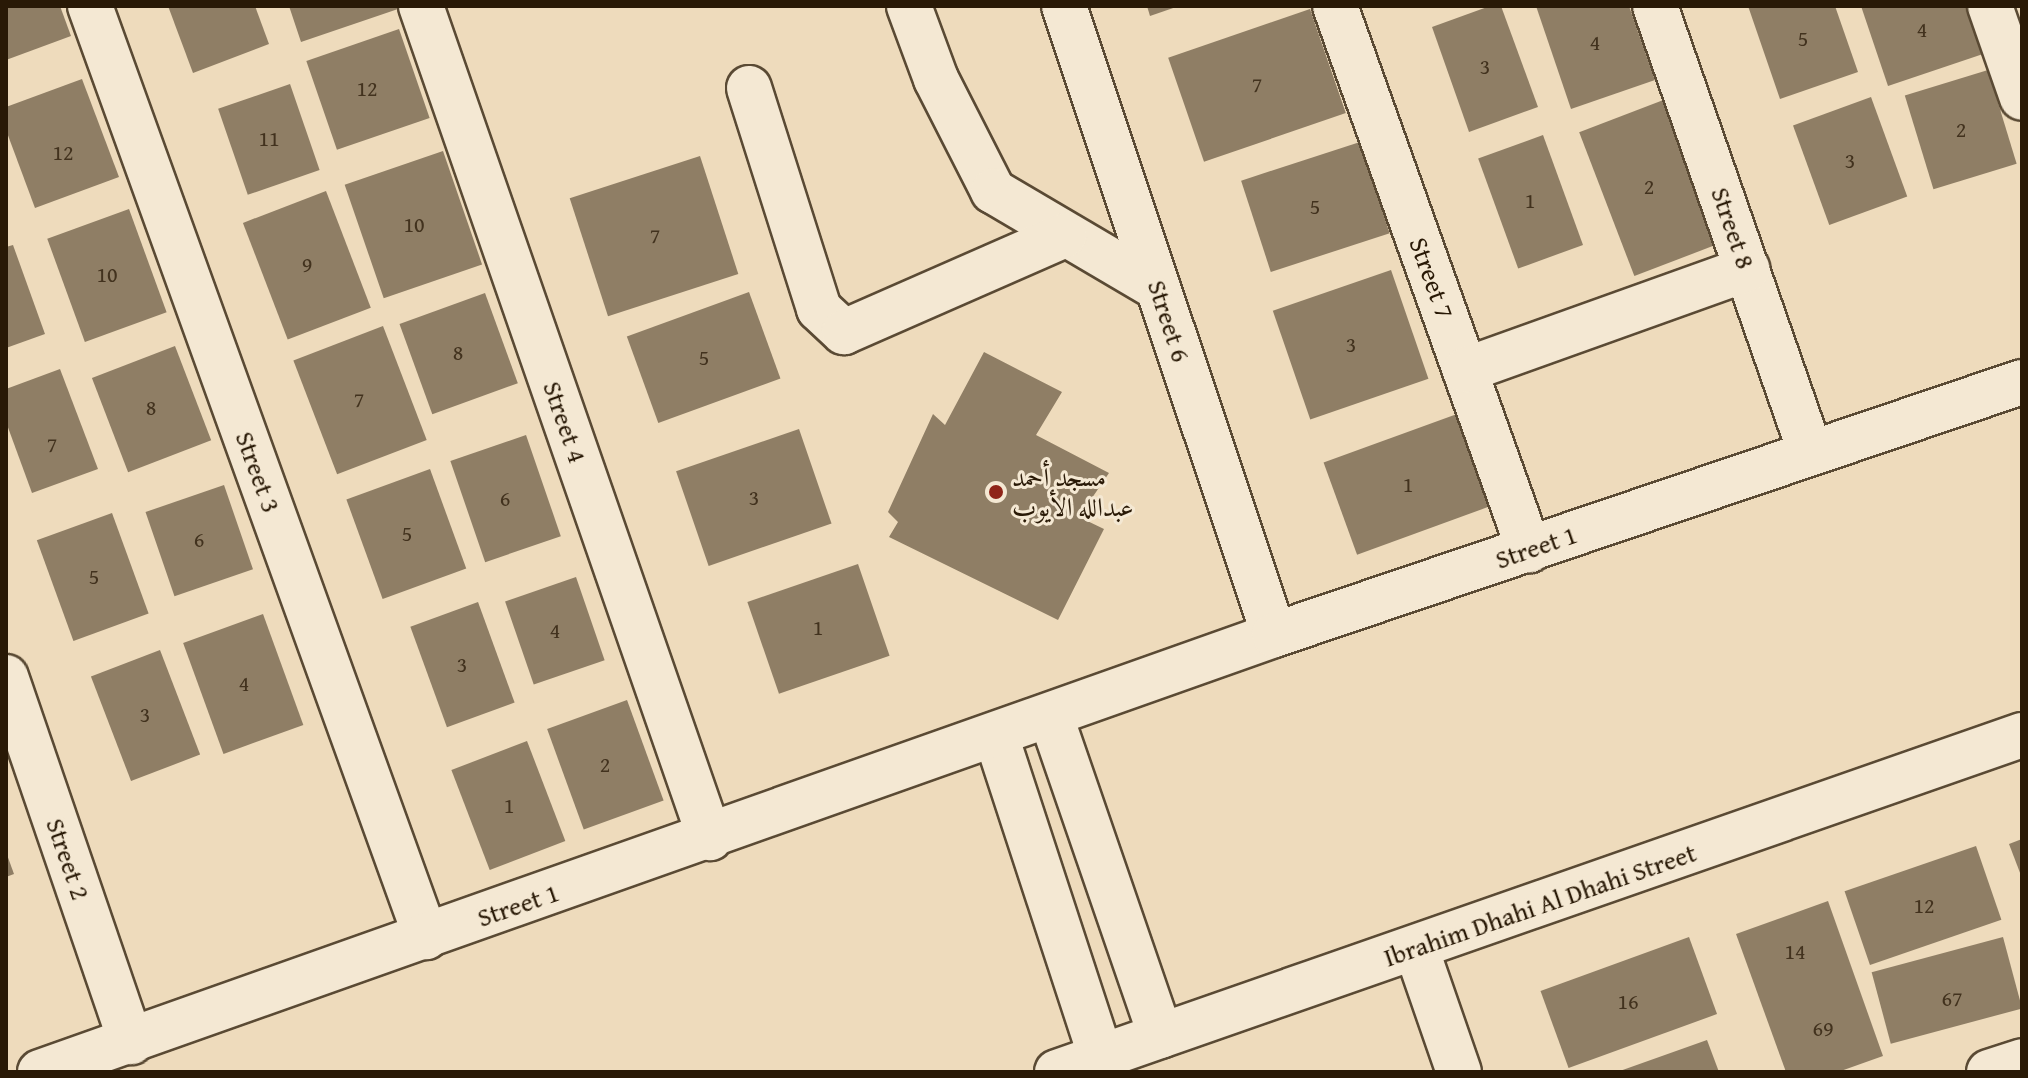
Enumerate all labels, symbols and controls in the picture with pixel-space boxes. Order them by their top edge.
house number: 4 [1917,17,1927,43]
house number: 5 [1798,26,1808,52]
house number: 4 [1590,30,1600,56]
house number: 3 [1480,54,1490,80]
house number: 7 [1252,72,1262,98]
house number: 12 [356,76,378,102]
house number: 2 [1956,117,1966,143]
house number: 11 [258,126,280,152]
house number: 12 [52,140,74,166]
house number: 3 [1845,148,1855,174]
house number: 2 [1644,174,1654,200]
street label: Street 8 [1705,183,1761,273]
house number: 1 [1525,188,1535,214]
house number: 5 [1310,194,1320,220]
house number: 10 [403,212,425,238]
house number: 7 [650,223,660,249]
street label: Street 7 [1403,233,1461,323]
house number: 9 [302,252,312,278]
house number: 10 [96,262,118,288]
street label: Street 6 [1141,276,1197,366]
house number: 3 [1346,332,1356,358]
house number: 8 [453,340,463,366]
house number: 5 [699,345,709,371]
street label: Street 4 [537,377,593,467]
house number: 7 [354,387,364,413]
house number: 8 [146,395,156,421]
street label: Street 3 [229,427,287,517]
house number: 7 [47,432,57,458]
place label: مسجد أحمد عبدالله الأيوب [1012,461,1134,522]
house number: 1 [1403,472,1413,498]
marker: مسجد أحمد عبدالله الأيوب [987,483,1005,501]
house number: 3 [749,485,759,511]
house number: 6 [500,486,510,512]
street label: Street 1 [1491,519,1581,575]
house number: 5 [402,521,412,547]
house number: 6 [194,527,204,553]
house number: 5 [89,564,99,590]
house number: 1 [813,615,823,641]
house number: 4 [550,618,560,644]
house number: 3 [457,652,467,678]
house number: 4 [239,671,249,697]
house number: 3 [140,702,150,728]
house number: 2 [600,752,610,778]
house number: 1 [504,793,514,819]
street label: Street 2 [40,814,96,904]
street label: Ibrahim Dhahi Al Dhahi Street [1380,837,1700,973]
street label: Street 1 [473,877,563,933]
house number: 12 [1913,893,1935,919]
house number: 14 [1784,939,1806,965]
house number: 67 [1941,986,1963,1012]
house number: 16 [1617,989,1639,1015]
house number: 69 [1812,1016,1834,1042]

